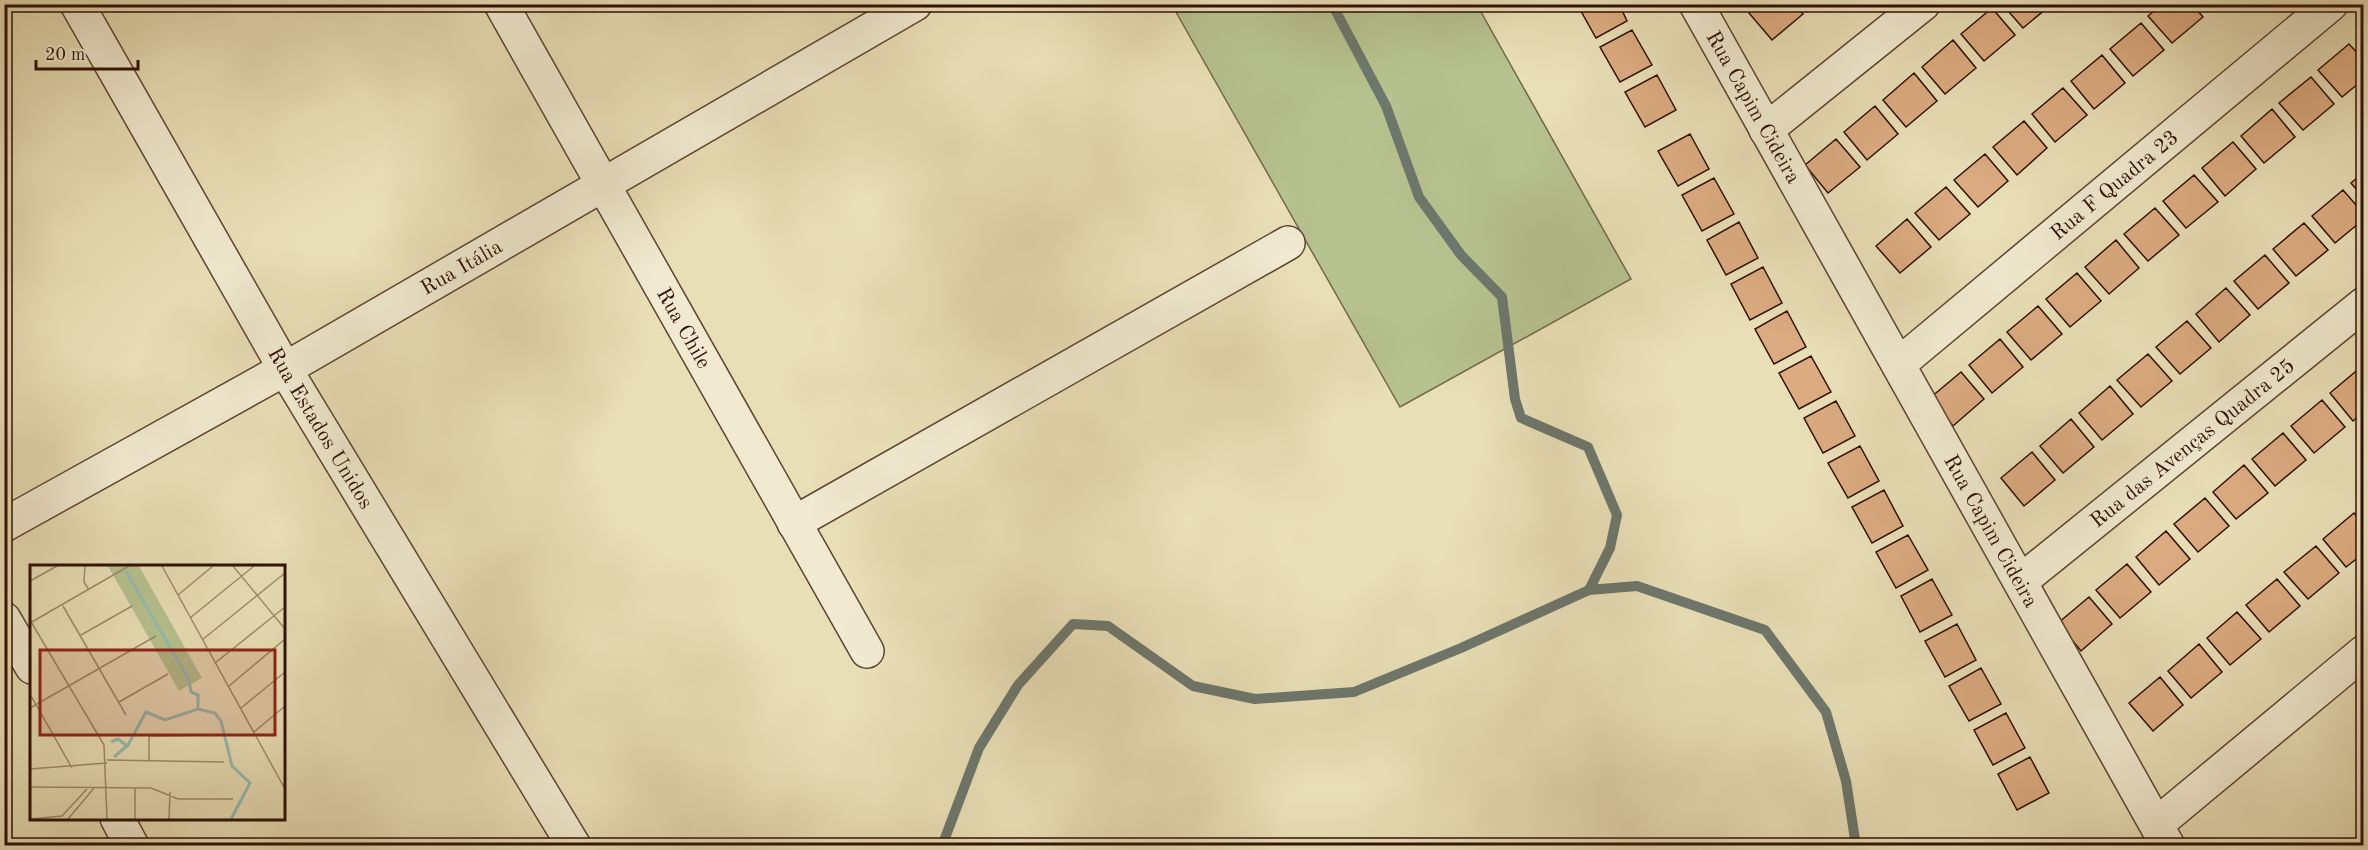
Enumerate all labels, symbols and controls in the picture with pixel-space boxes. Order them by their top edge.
street label: Rua Capim Cideira [1701,28,1803,187]
scale bar [36,33,138,71]
text: 20 m [45,46,85,64]
street label: Rua F Quadra 23 [2047,127,2183,245]
street label: Rua Itália [418,237,506,300]
street label: Rua Chile [652,285,714,372]
street label: Rua Estados Unidos [263,344,376,513]
street label: Rua das Avenças Quadra 25 [2087,355,2299,532]
street label: Rua Capim Cideira [1939,452,2041,611]
inset map [30,565,285,820]

